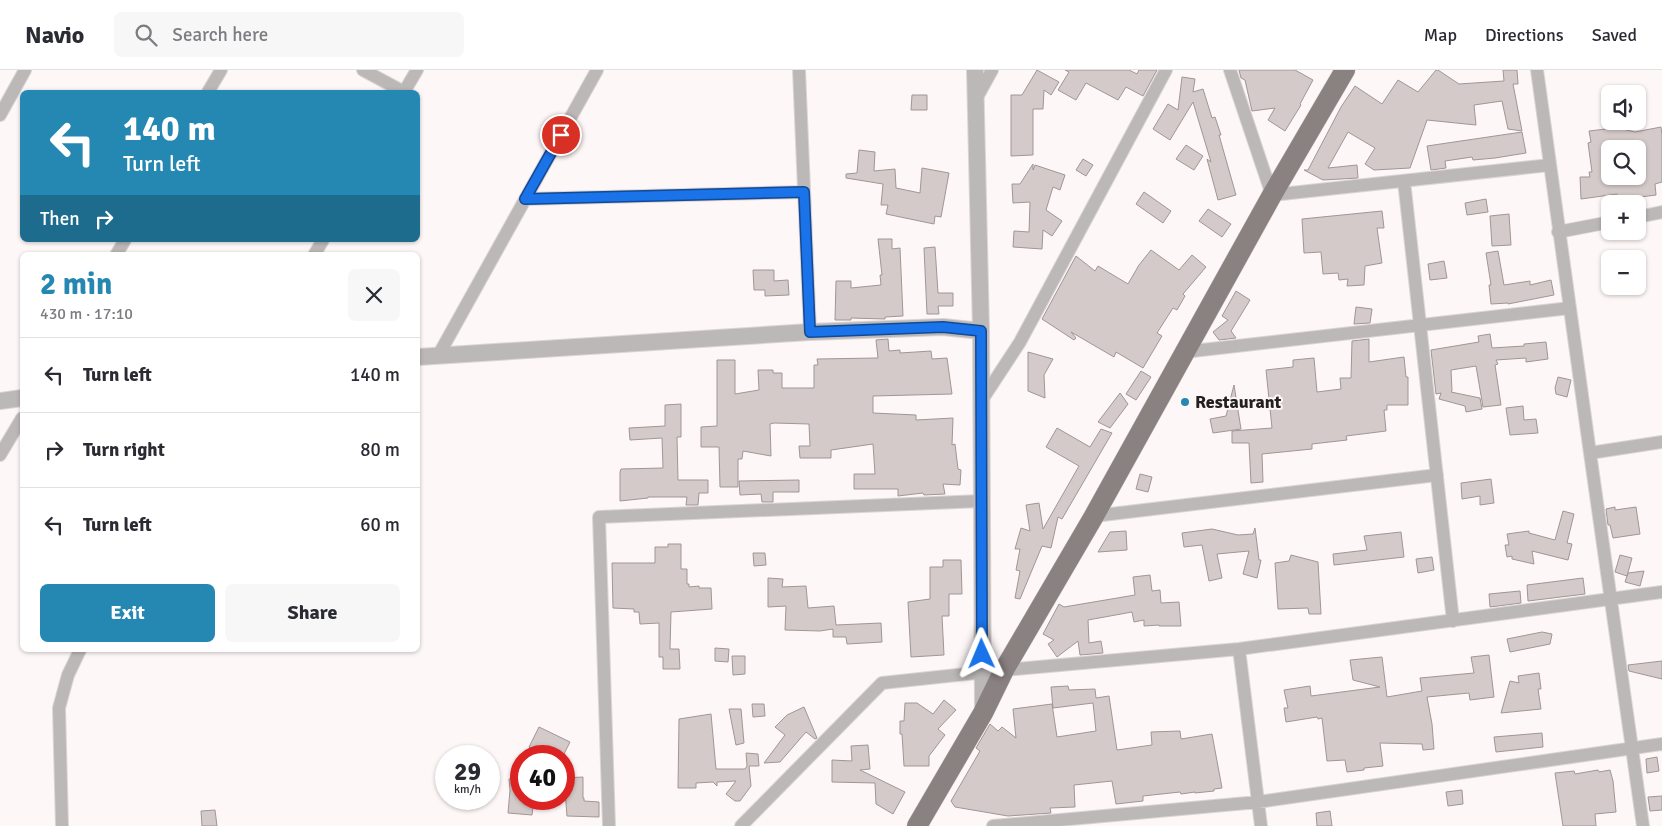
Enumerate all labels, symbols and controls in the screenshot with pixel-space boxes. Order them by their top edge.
search box [114,12,464,57]
text: Navio [25,20,84,50]
icon: search [132,21,160,49]
text: Search here [172,23,268,47]
text: Map [1424,24,1457,46]
text: Directions [1485,24,1564,46]
text: Saved [1592,24,1637,46]
map controls [1601,85,1646,295]
button: sound [1601,85,1646,130]
text: 140 m [123,107,216,150]
icon: left [40,110,105,175]
pin [540,114,582,156]
icon: arrive [547,121,575,149]
button: search [1601,140,1646,185]
text: Turn left [123,150,201,177]
button: + [1601,195,1646,240]
icon: right [90,205,118,233]
text: Then [40,207,80,231]
button: − [1601,250,1646,295]
text: 2 min [40,266,112,303]
button: close [348,269,400,321]
text: 430 m · 17:10 [40,304,133,324]
icon: left [40,361,68,389]
text: Turn left [83,363,152,387]
text: 140 m [350,363,400,387]
place label: Restaurant [1195,391,1282,413]
marker: Restaurant [1179,396,1191,408]
icon: right [40,436,68,464]
text: Turn right [83,438,165,462]
text: 80 m [360,438,400,462]
icon: left [40,511,68,539]
text: Turn left [83,513,152,537]
text: 60 m [360,513,400,537]
button: Exit [40,584,215,642]
button: Share [225,584,400,642]
position arrow [955,627,1007,679]
speed limit sign: 40 [510,745,575,810]
text: 29 [454,756,481,787]
text: km/h [454,782,481,797]

